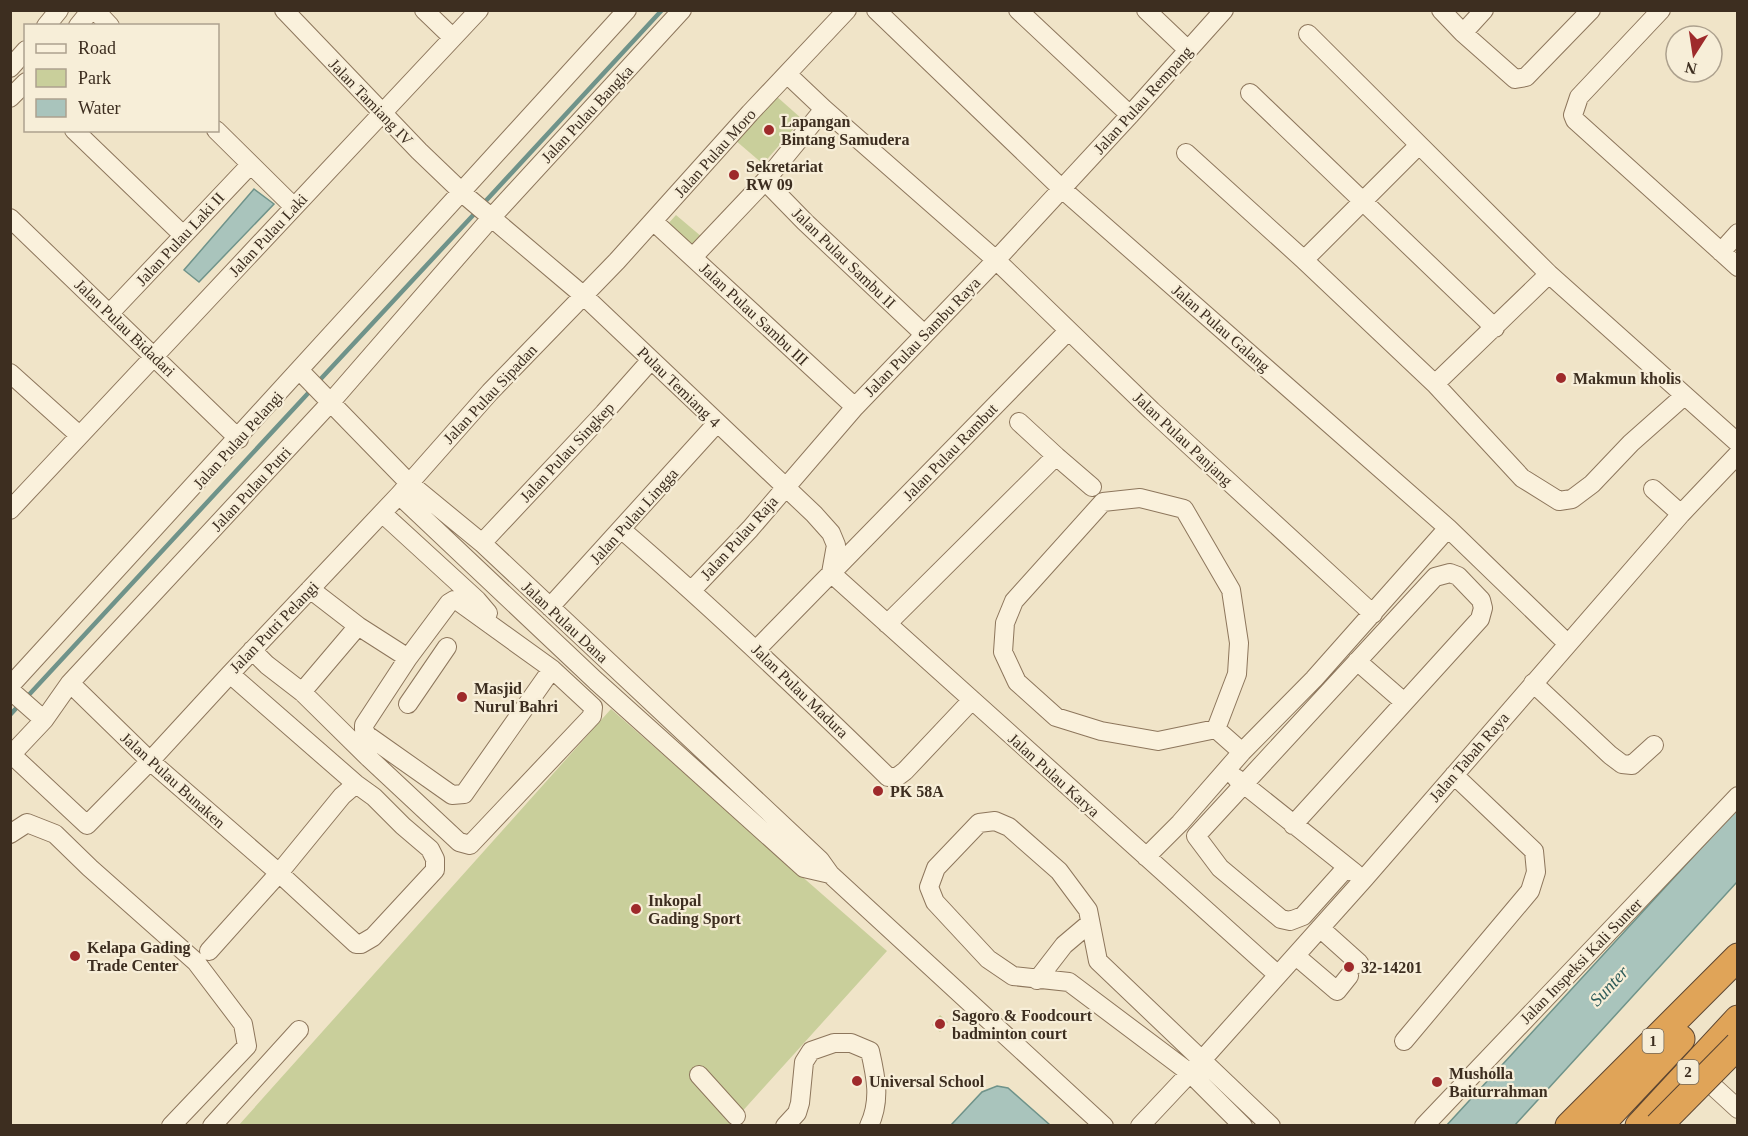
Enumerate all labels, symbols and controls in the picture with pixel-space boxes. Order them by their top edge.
legend [24,24,219,132]
north arrow [1664,24,1724,84]
text: Road [78,38,116,58]
street label: Jalan Pulau Rempang [1090,43,1196,158]
street label: Jalan Tamiang IV [325,55,417,150]
text: N [1683,59,1698,78]
street label: Jalan Pulau Bangka [538,62,637,167]
text: Park [78,68,111,88]
text: Water [78,98,121,118]
street label: Jalan Pulau Moro [671,105,759,201]
place label: Lapangan Bintang Samudera [781,113,909,149]
marker: Lapangan Bintang Samudera [762,123,776,137]
place label: Sekretariat RW 09 [746,158,824,193]
marker: Sekretariat RW 09 [727,168,741,182]
street label: Jalan Pulau Laki II [132,189,228,289]
street label: Jalan Pulau Laki [225,190,311,280]
street label: Jalan Pulau Sambu II [789,205,899,311]
street label: Jalan Pulau Sambu III [696,259,812,369]
street label: Jalan Pulau Sambu Raya [861,274,984,401]
street label: Jalan Pulau Bidadari [71,276,179,380]
street label: Jalan Pulau Galang [1168,281,1273,376]
street label: Jalan Pulau Sipadan [440,341,541,448]
street label: Pulau Temiang 4 [634,343,724,431]
place label: Makmun kholis [1573,370,1681,387]
marker: Makmun kholis [1554,371,1568,385]
street label: Jalan Pulau Pelangi [190,387,287,493]
street label: Jalan Pulau Panjang [1129,389,1236,490]
street label: Jalan Pulau Singkep [517,399,618,506]
street label: Jalan Pulau Rambut [899,400,1001,504]
street label: Jalan Pulau Putri [208,443,295,534]
street label: Jalan Pulau Lingga [587,465,682,568]
street label: Jalan Pulau Raja [697,493,782,584]
street label: Jalan Putri Pelangi [226,578,323,677]
street label: Jalan Pulau Dana [519,578,611,666]
street label: Jalan Pulau Madura [748,641,852,741]
place label: Masjid Nurul Bahri [474,680,559,715]
marker: Masjid Nurul Bahri [455,690,469,704]
street label: Jalan Tabah Raya [1426,709,1513,806]
street label: Jalan Pulau Bunaken [117,729,229,831]
street label: Jalan Pulau Karya [1004,730,1103,821]
place label: PK 58A [890,783,944,800]
marker: PK 58A [871,784,885,798]
place label: Inkopal Gading Sport [648,892,742,928]
street label: Jalan Inspeksi Kali Sunter [1516,894,1646,1028]
marker: Inkopal Gading Sport [629,902,643,916]
place label: Kelapa Gading Trade Center [87,939,191,974]
marker: Kelapa Gading Trade Center [68,949,82,963]
place label: 32-14201 [1361,959,1422,976]
marker: 32-14201 [1342,960,1356,974]
water label: Sunter [1585,961,1633,1011]
place label: Sagoro & Foodcourt badminton court [952,1007,1093,1042]
marker: Sagoro & Foodcourt badminton court [933,1017,947,1031]
road number: 1 [1642,1029,1664,1053]
road number: 2 [1678,1060,1698,1084]
place label: Musholla Baiturrahman [1449,1065,1548,1100]
place label: Universal School [869,1073,985,1090]
marker: Universal School [850,1074,864,1088]
marker: Musholla Baiturrahman [1430,1075,1444,1089]

